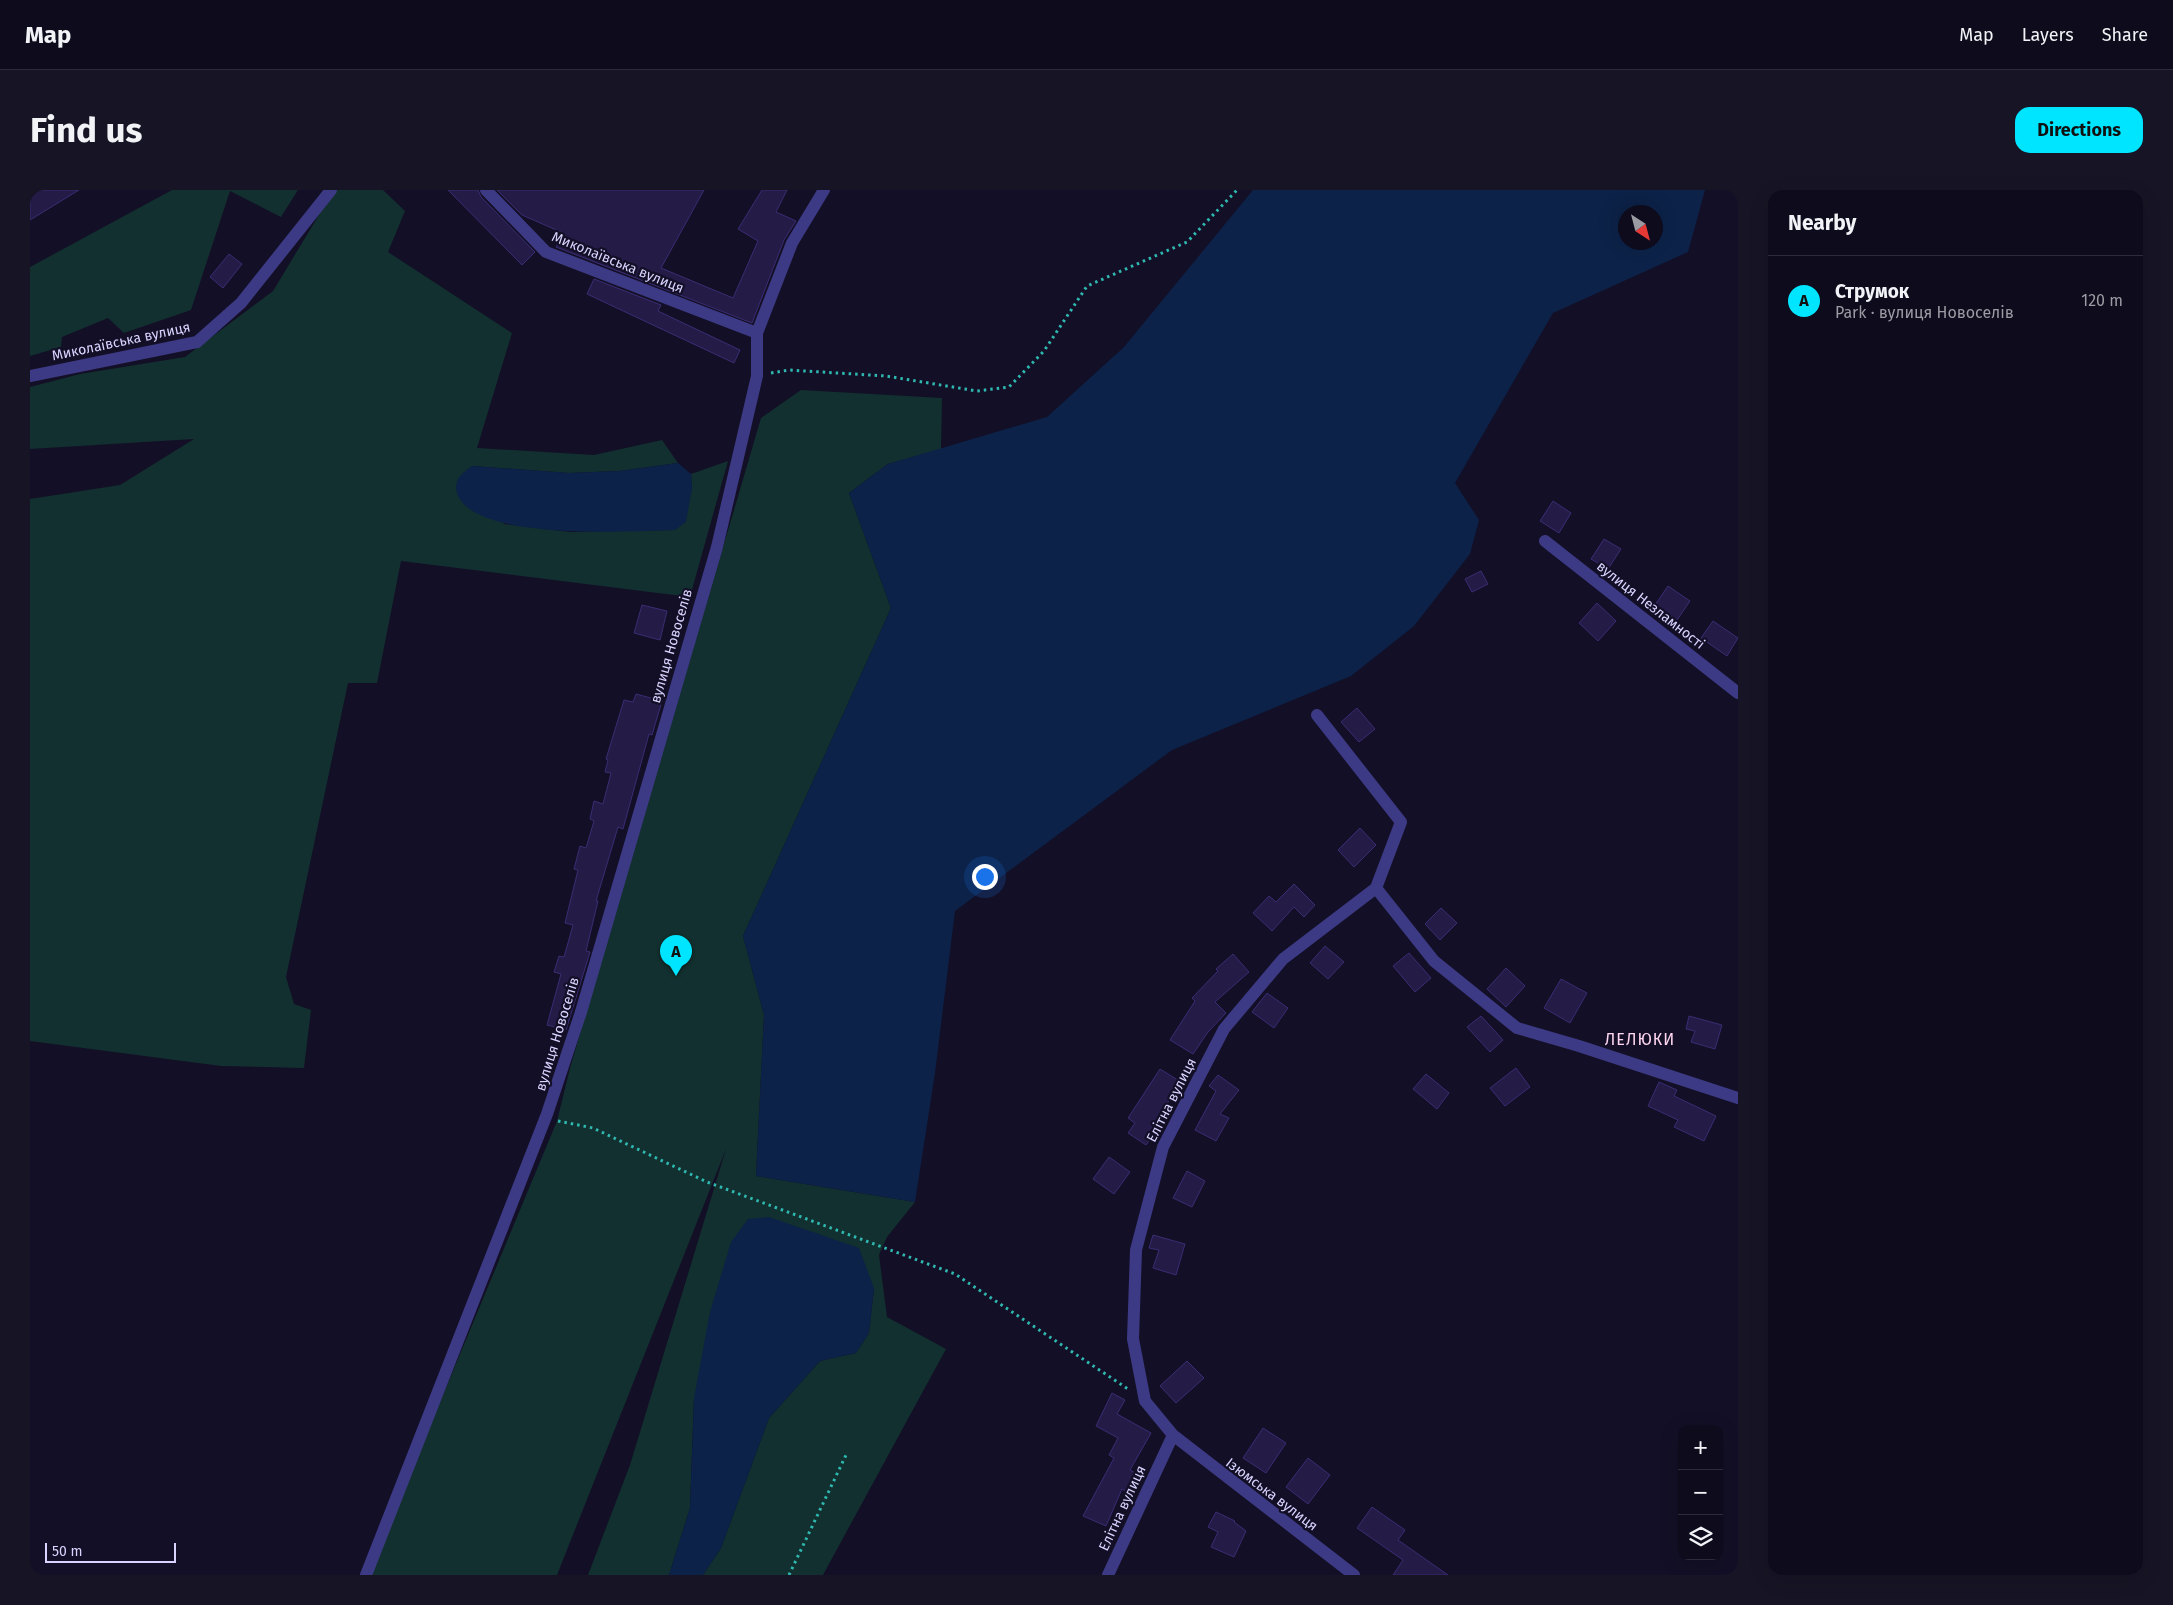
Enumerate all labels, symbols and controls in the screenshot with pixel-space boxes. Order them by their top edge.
text: Map [25,21,71,49]
text: Map [1959,24,1994,46]
text: Layers [2022,24,2074,46]
text: Share [2102,24,2148,46]
button: Directions [2015,107,2143,153]
text: Find us [30,109,142,151]
north arrow [1618,205,1663,250]
text: Nearby [1788,210,1856,236]
street label: Миколаївська вулиця [549,228,686,297]
text: Струмок [1835,280,1909,303]
text: A [1799,291,1809,310]
text: 120 m [2081,291,2123,310]
text: Park · вулиця Новоселів [1835,303,2014,322]
street label: Миколаївська вулиця [50,319,192,364]
street label: вулиця Незламності [1593,558,1708,653]
street label: вулиця Новоселів [647,587,696,705]
your location [972,864,998,890]
pin: A [660,935,692,976]
street label: вулиця Новоселів [532,975,583,1093]
district label: ЛЕЛЮКИ [1605,1030,1675,1049]
street label: Елітна вулиця [1143,1055,1200,1145]
map controls [1678,1425,1723,1560]
button: + [1678,1425,1723,1470]
street label: Ізюмська вулиця [1222,1454,1321,1534]
street label: Елітна вулиця [1095,1463,1150,1554]
button: − [1678,1470,1723,1515]
button: layers [1678,1515,1723,1560]
scale bar [45,1540,176,1563]
text: 50 m [52,1543,83,1560]

